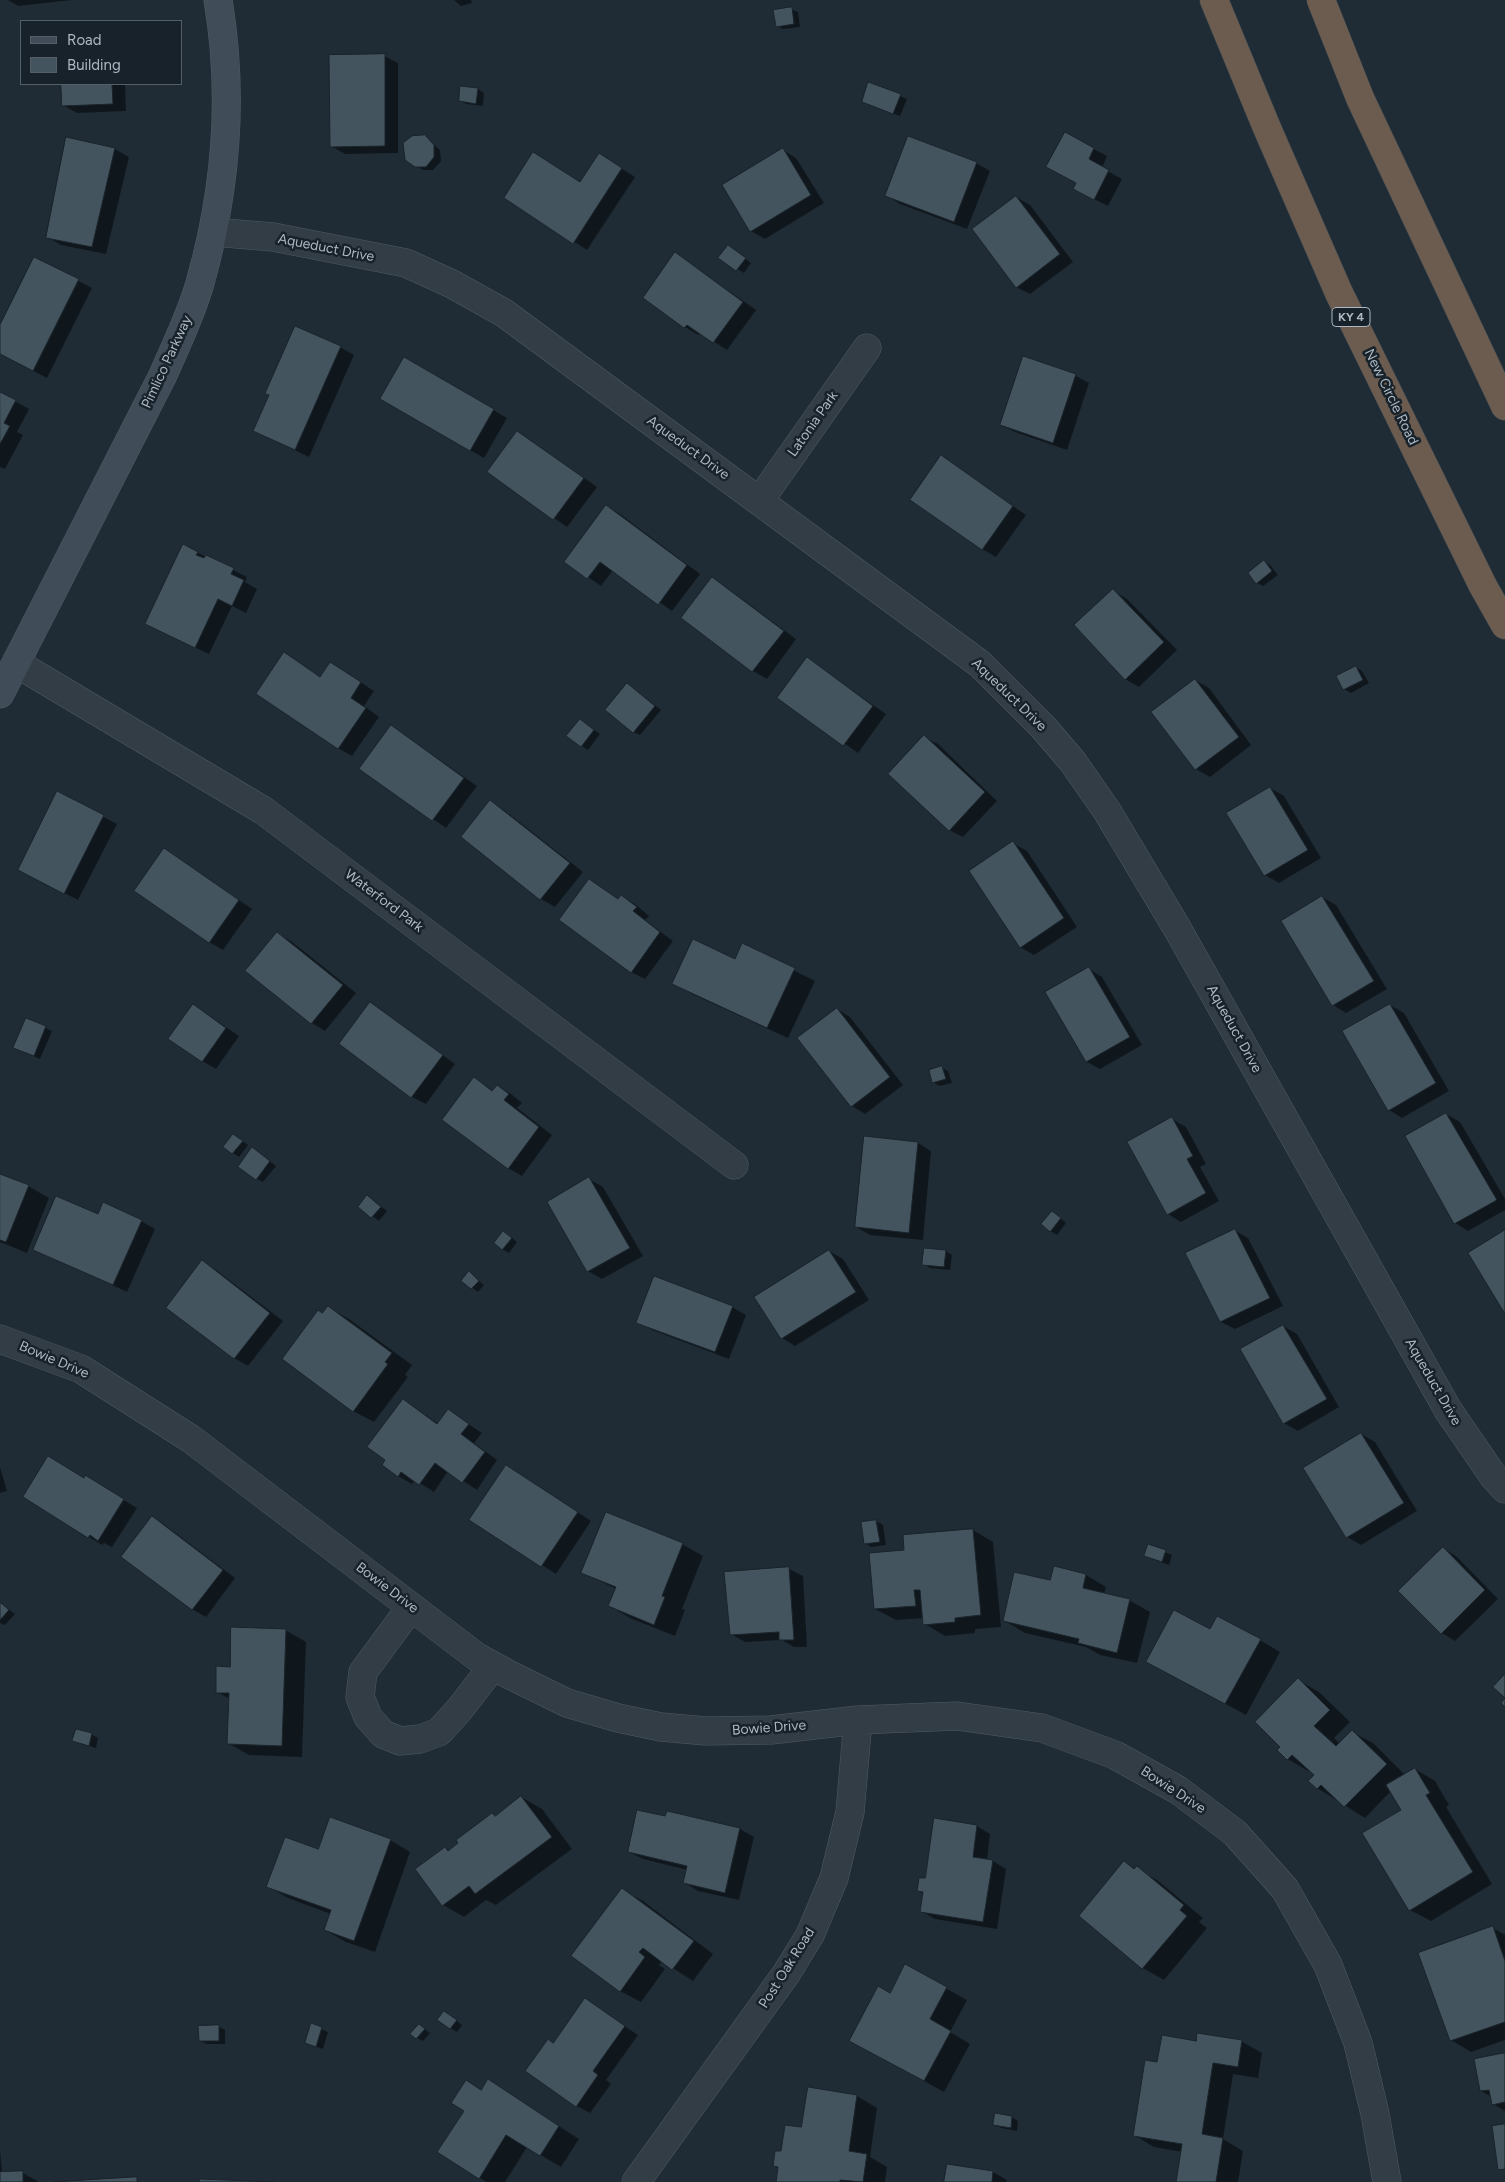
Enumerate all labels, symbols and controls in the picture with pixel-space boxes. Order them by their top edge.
legend [20,20,182,85]
text: Road [67,31,102,49]
text: Building [67,56,121,74]
street label: Aqueduct Drive [276,230,376,266]
road number: KY 4 [1332,308,1370,326]
street label: Pimlico Parkway [138,313,196,411]
street label: New Circle Road [1360,346,1422,448]
street label: Latonia Park [784,388,842,460]
street label: Aqueduct Drive [644,413,732,483]
street label: Aqueduct Drive [968,655,1050,735]
street label: Waterford Park [341,866,427,936]
street label: Aqueduct Drive [1203,982,1265,1076]
street label: Aqueduct Drive [1401,1336,1465,1428]
street label: Bowie Drive [17,1338,91,1382]
street label: Bowie Drive [352,1559,422,1617]
street label: Bowie Drive [731,1717,807,1739]
street label: Bowie Drive [1137,1763,1209,1817]
street label: Post Oak Road [756,1925,818,2011]

